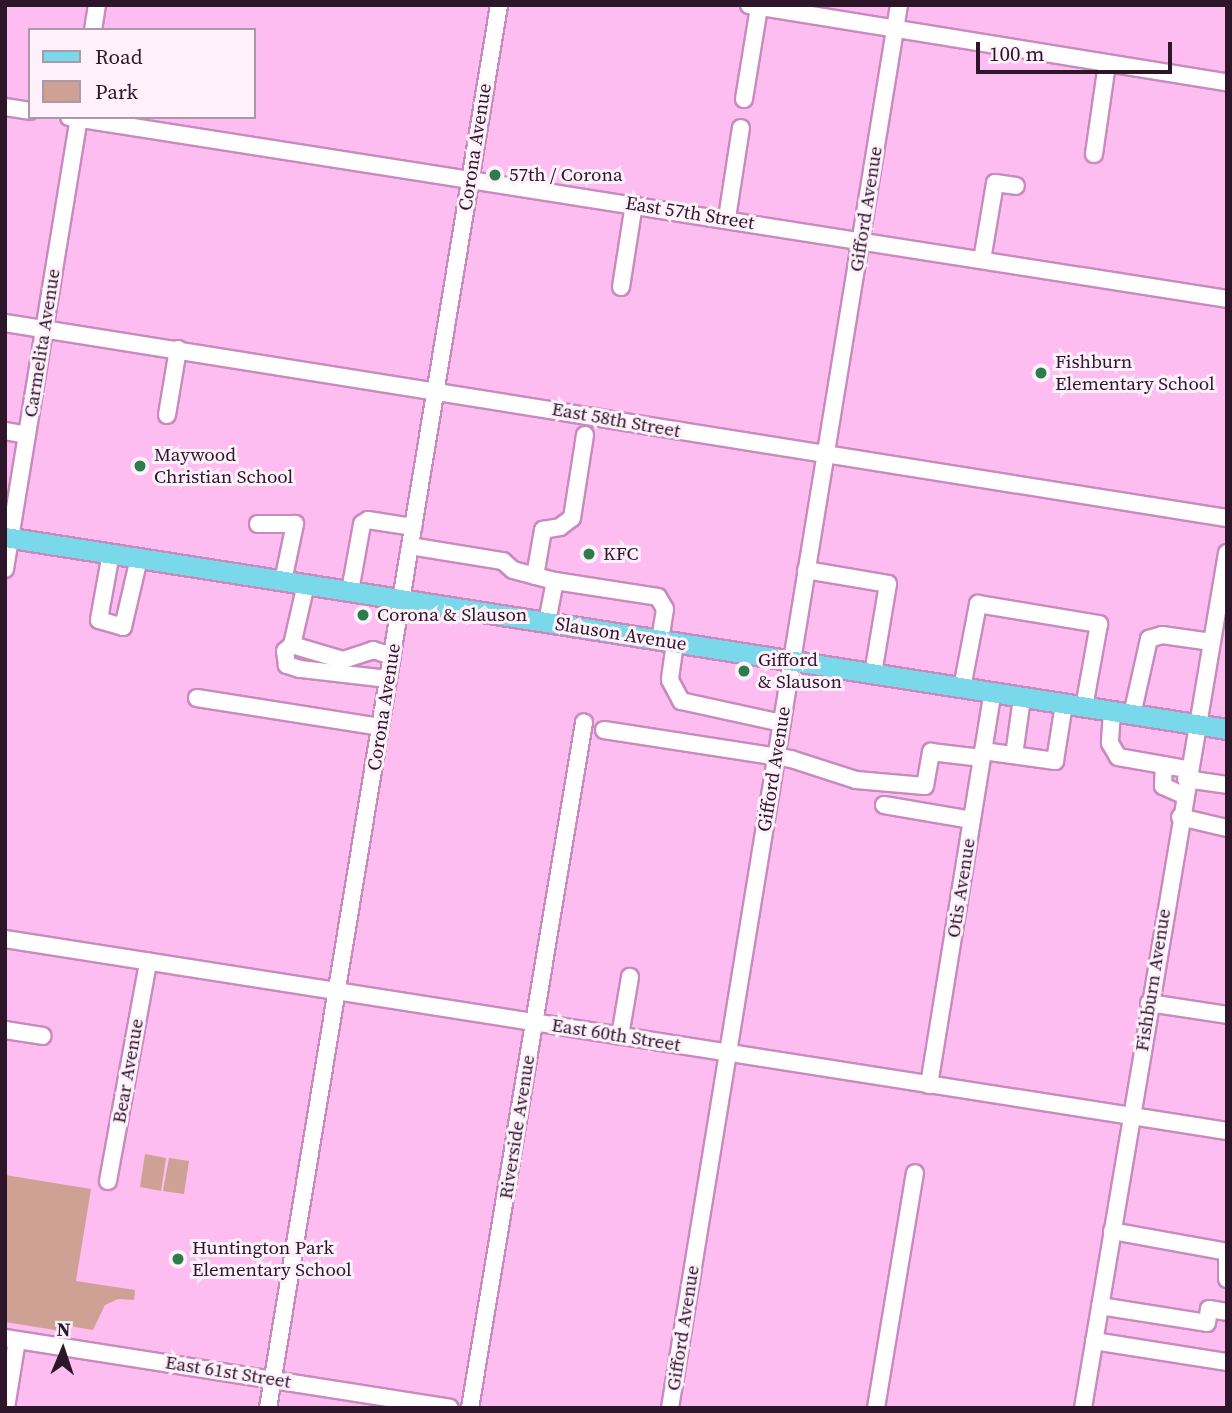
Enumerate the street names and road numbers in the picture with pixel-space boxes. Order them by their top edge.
street label: Corona Avenue [454,82,496,212]
street label: Gifford Avenue [845,145,887,273]
street label: East 57th Street [624,192,756,234]
street label: Carmelita Avenue [19,267,65,419]
street label: East 58th Street [550,397,682,443]
street label: Slauson Avenue [554,612,688,656]
street label: Corona Avenue [363,642,405,772]
street label: Gifford Avenue [753,705,795,833]
street label: Otis Avenue [942,837,980,939]
street label: Fishburn Avenue [1130,907,1176,1053]
street label: East 60th Street [550,1014,682,1056]
street label: Bear Avenue [108,1017,148,1125]
street label: Riverside Avenue [494,1053,540,1201]
street label: Gifford Avenue [662,1264,704,1392]
street label: East 61st Street [164,1351,292,1393]

